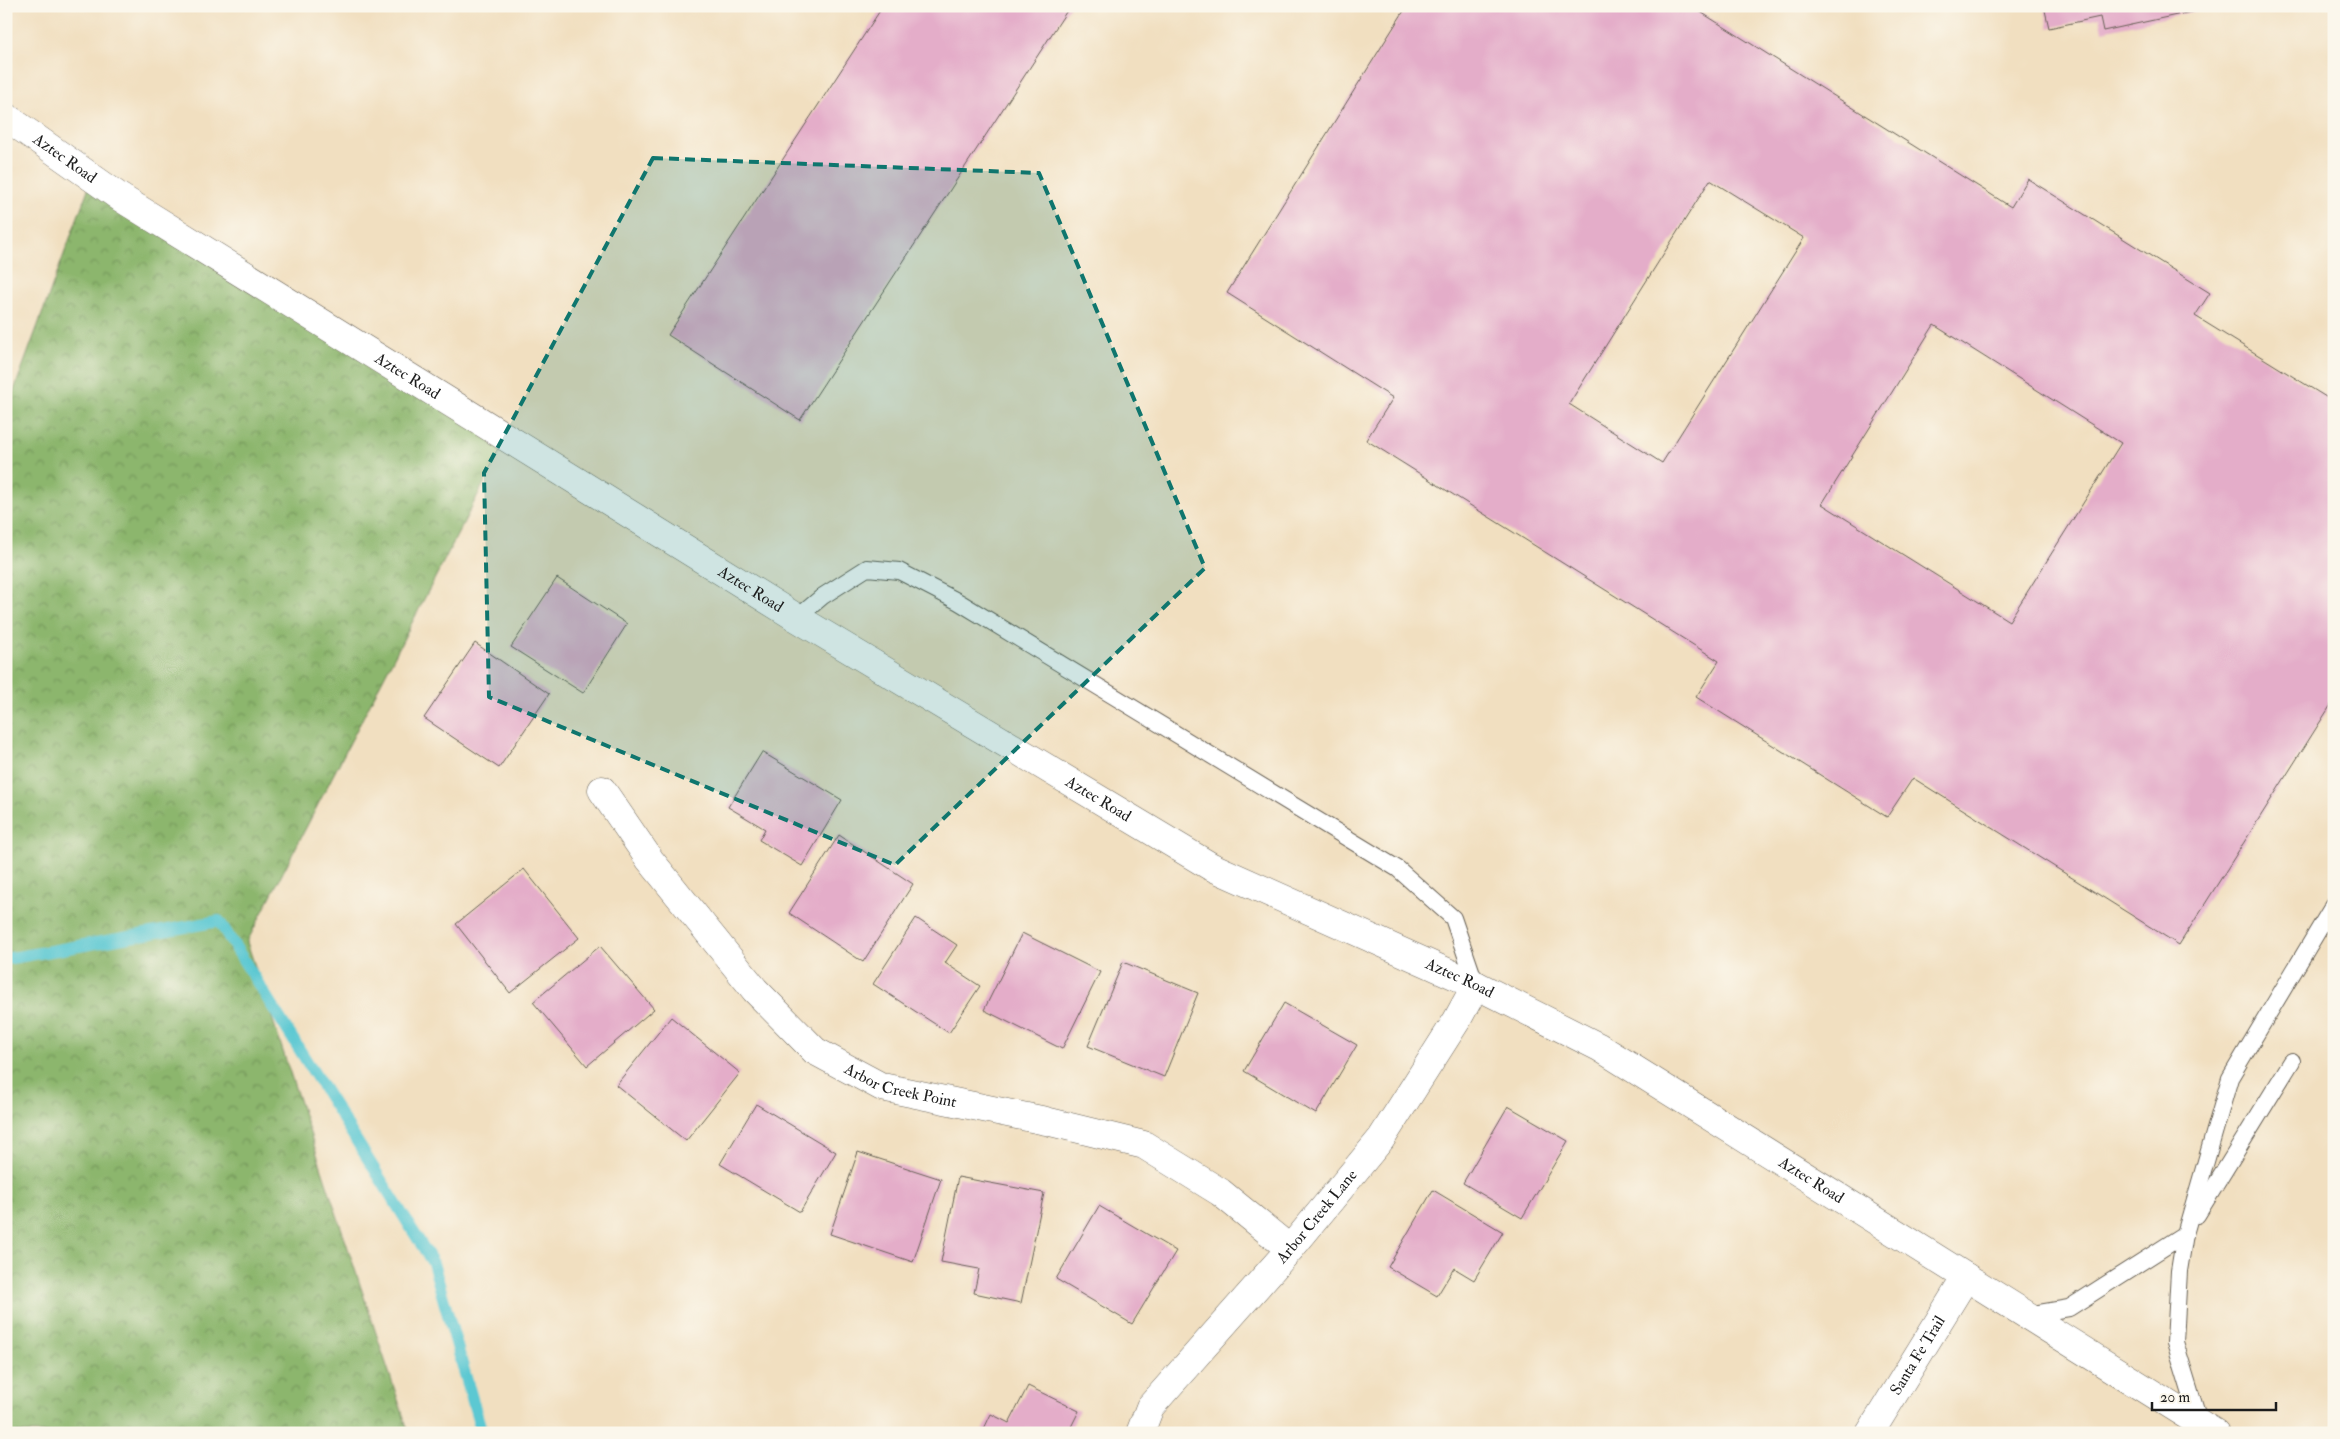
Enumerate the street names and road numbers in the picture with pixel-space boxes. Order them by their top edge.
street label: Aztec Road [28,129,101,188]
street label: Aztec Road [370,348,444,404]
street label: Aztec Road [714,561,787,617]
street label: Aztec Road [1061,771,1135,826]
street label: Aztec Road [1422,953,1497,1002]
street label: Arbor Creek Point [840,1058,958,1112]
street label: Aztec Road [1774,1152,1848,1208]
street label: Arbor Creek Lane [1271,1165,1362,1268]
street label: Santa Fe Trail [1886,1312,1950,1399]

